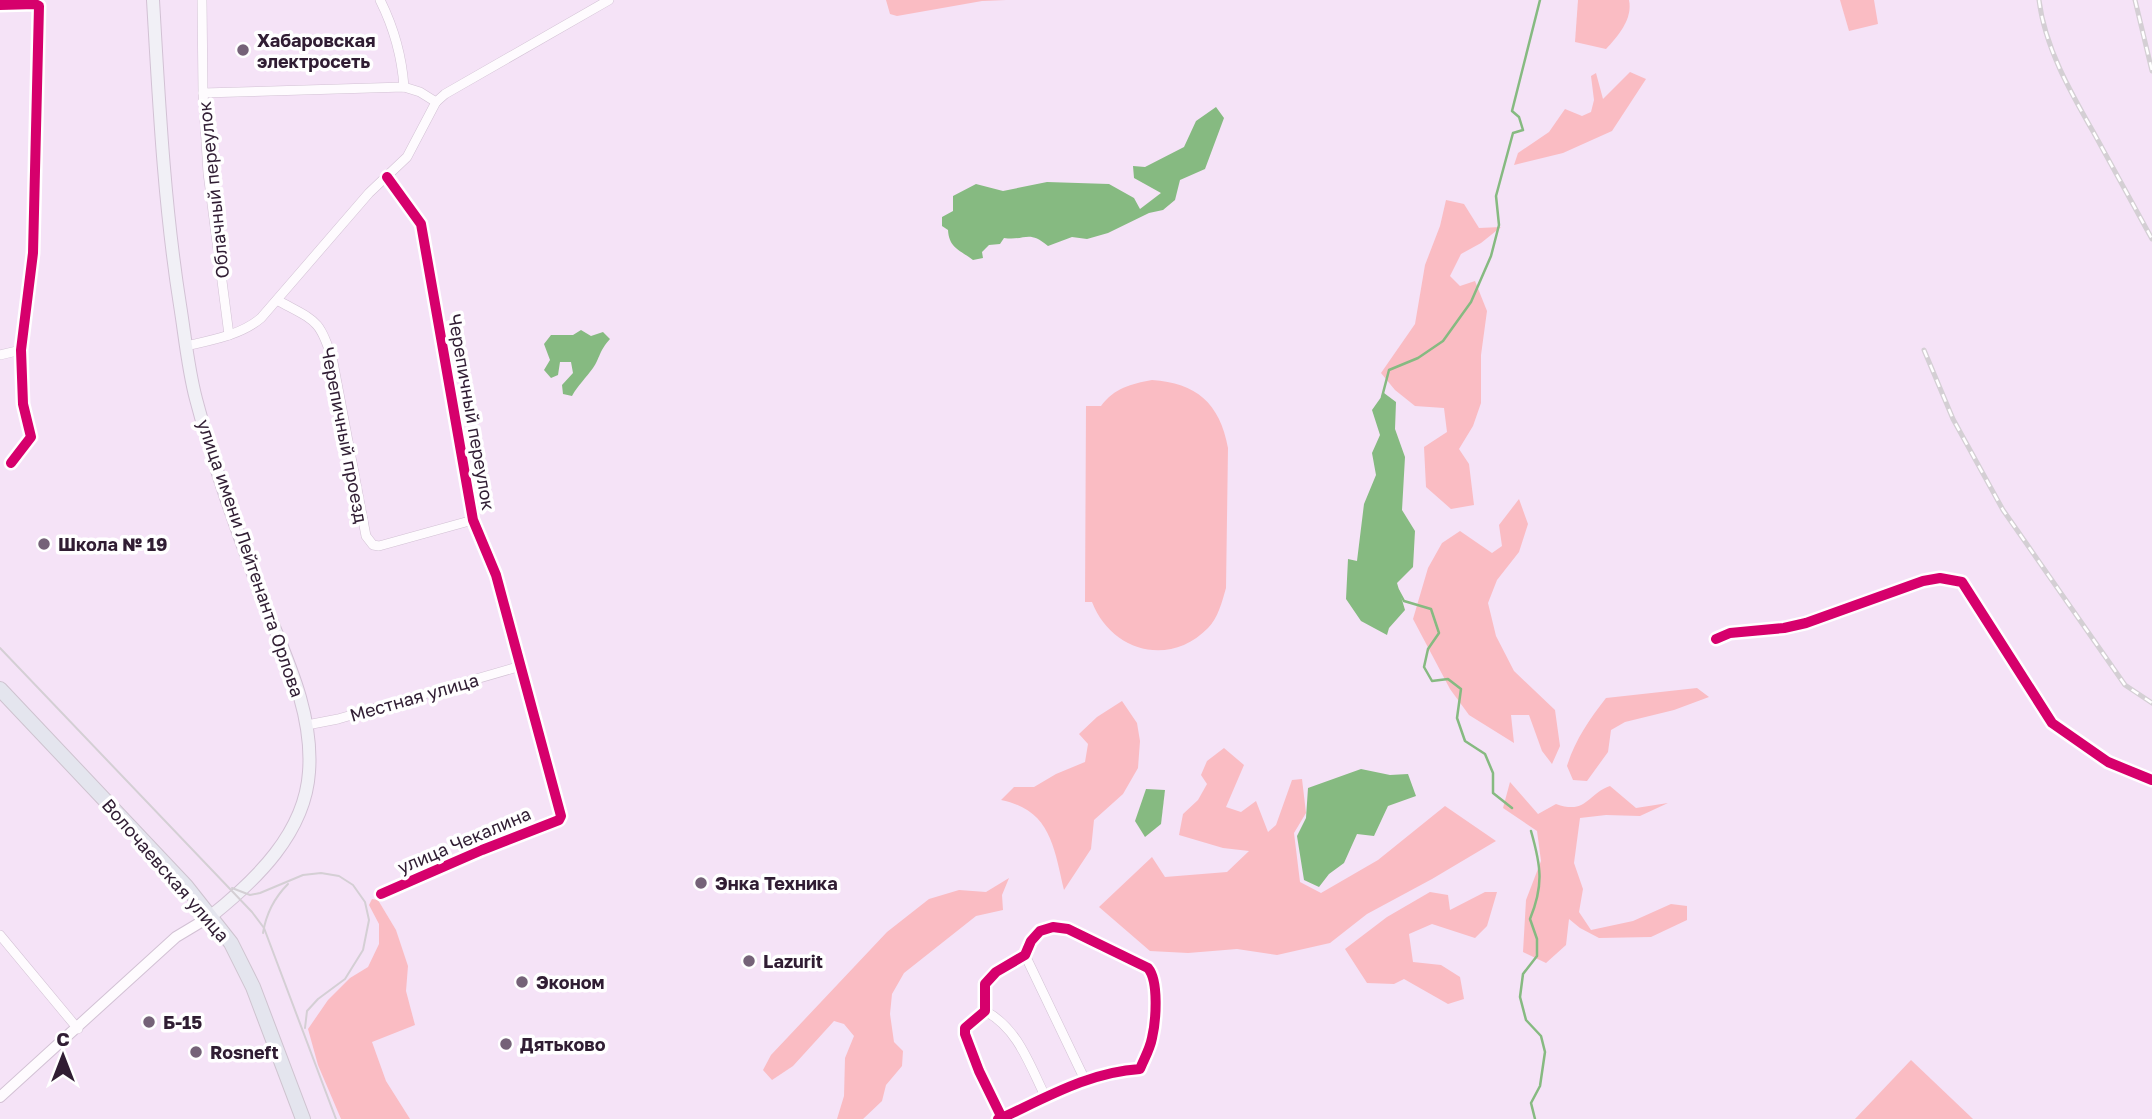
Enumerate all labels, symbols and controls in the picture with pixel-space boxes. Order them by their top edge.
place label: Хабаровская электросеть [257,29,375,72]
marker: Хабаровская электросеть [235,42,251,58]
street label: Облачный переулок [193,100,233,280]
street label: Черепичный переулок [444,312,500,512]
street label: Черепичный проезд [317,345,373,525]
street label: улица имени Лейтенанта Орлова [193,416,309,700]
place label: Школа № 19 [58,533,168,555]
marker: Школа № 19 [36,536,52,552]
street label: Местная улица [347,668,481,726]
street label: Волочаевская улица [98,794,234,946]
street label: улица Чекалина [394,802,534,878]
place label: Энка Техника [715,872,838,894]
marker: Энка Техника [693,875,709,891]
place label: Lazurit [763,950,823,972]
marker: Lazurit [741,953,757,969]
place label: Эконом [536,971,604,993]
marker: Эконом [514,974,530,990]
place label: Б-15 [163,1011,202,1033]
marker: Б-15 [141,1014,157,1030]
north arrow [28,1021,98,1091]
text: С [56,1027,70,1050]
place label: Дятьково [520,1033,606,1055]
marker: Дятьково [498,1036,514,1052]
place label: Rosneft [210,1041,279,1063]
marker: Rosneft [188,1044,204,1060]

